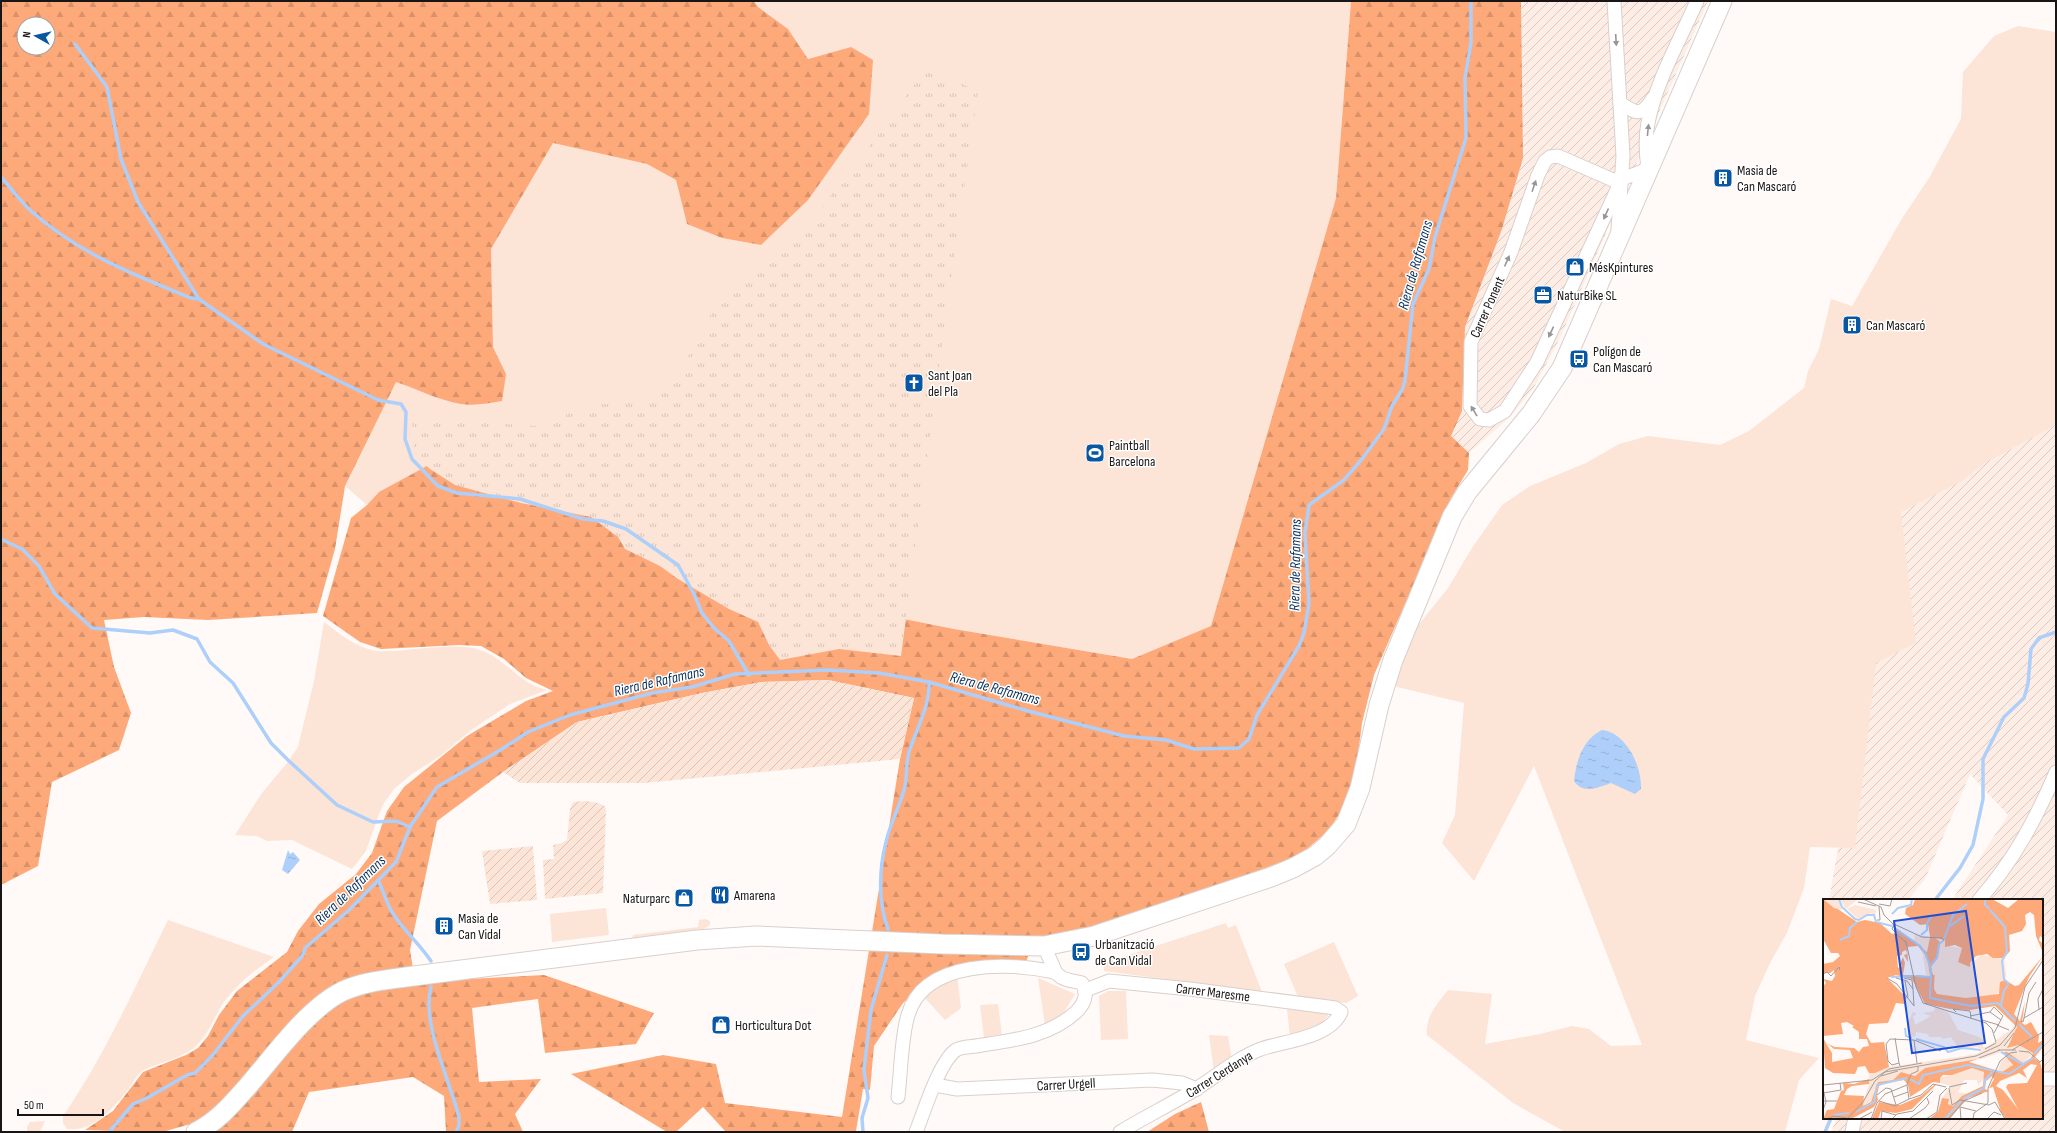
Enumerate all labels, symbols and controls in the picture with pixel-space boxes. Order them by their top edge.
north arrow [16,16,56,56]
text: N [20,31,33,38]
one-way arrow [1613,34,1619,47]
one-way arrow [1644,124,1651,136]
place label: Masia de Can Mascaró [1737,162,1796,195]
building icon: Masia de Can Mascaró [1712,167,1734,189]
one-way arrow [1532,179,1538,191]
one-way arrow [1603,209,1609,220]
water label: Riera de Rafamans [1394,218,1437,312]
one-way arrow [1504,256,1510,267]
shop icon: MésKpintures [1564,256,1586,278]
place label: MésKpintures [1589,259,1653,276]
street label: Carrer Ponent [1466,274,1509,341]
office icon: NaturBike SL [1532,284,1554,306]
place label: NaturBike SL [1557,287,1617,304]
building icon: Can Mascaró [1841,314,1863,336]
place label: Can Mascaró [1866,317,1925,334]
one-way arrow [1548,326,1554,338]
place label: Polígon de Can Mascaró [1593,343,1652,376]
bus stop icon: Polígon de Can Mascaró [1568,348,1590,370]
place label: Sant Joan del Pla [928,367,972,400]
church icon: Sant Joan del Pla [903,372,925,394]
one-way arrow [1470,405,1477,417]
place label: Paintball Barcelona [1109,437,1155,470]
sports icon: Paintball Barcelona [1084,442,1106,464]
water label: Riera de Rafamans [1285,518,1306,611]
water label: Riera de Rafamans [612,662,707,701]
water label: Riera de Rafamans [948,667,1042,710]
water label: Riera de Rafamans [311,851,391,929]
restaurant icon: Amarena [709,884,731,906]
shop icon: Naturparc [673,887,695,909]
place label: Amarena [733,887,775,904]
place label: Naturparc [623,890,670,907]
inset map [1823,899,2043,1119]
place label: Masia de Can Vidal [458,910,501,943]
building icon: Masia de Can Vidal [433,915,455,937]
place label: Urbanització de Can Vidal [1095,936,1155,969]
bus stop icon: Urbanització de Can Vidal [1070,941,1092,963]
street label: Carrer Maresme [1175,980,1251,1005]
shop icon: Horticultura Dot [710,1014,732,1036]
place label: Horticultura Dot [735,1017,812,1034]
street label: Carrer Cerdanya [1183,1047,1256,1102]
street label: Carrer Urgell [1036,1074,1096,1095]
scale bar [18,1091,103,1117]
text: 50 m [24,1098,44,1113]

